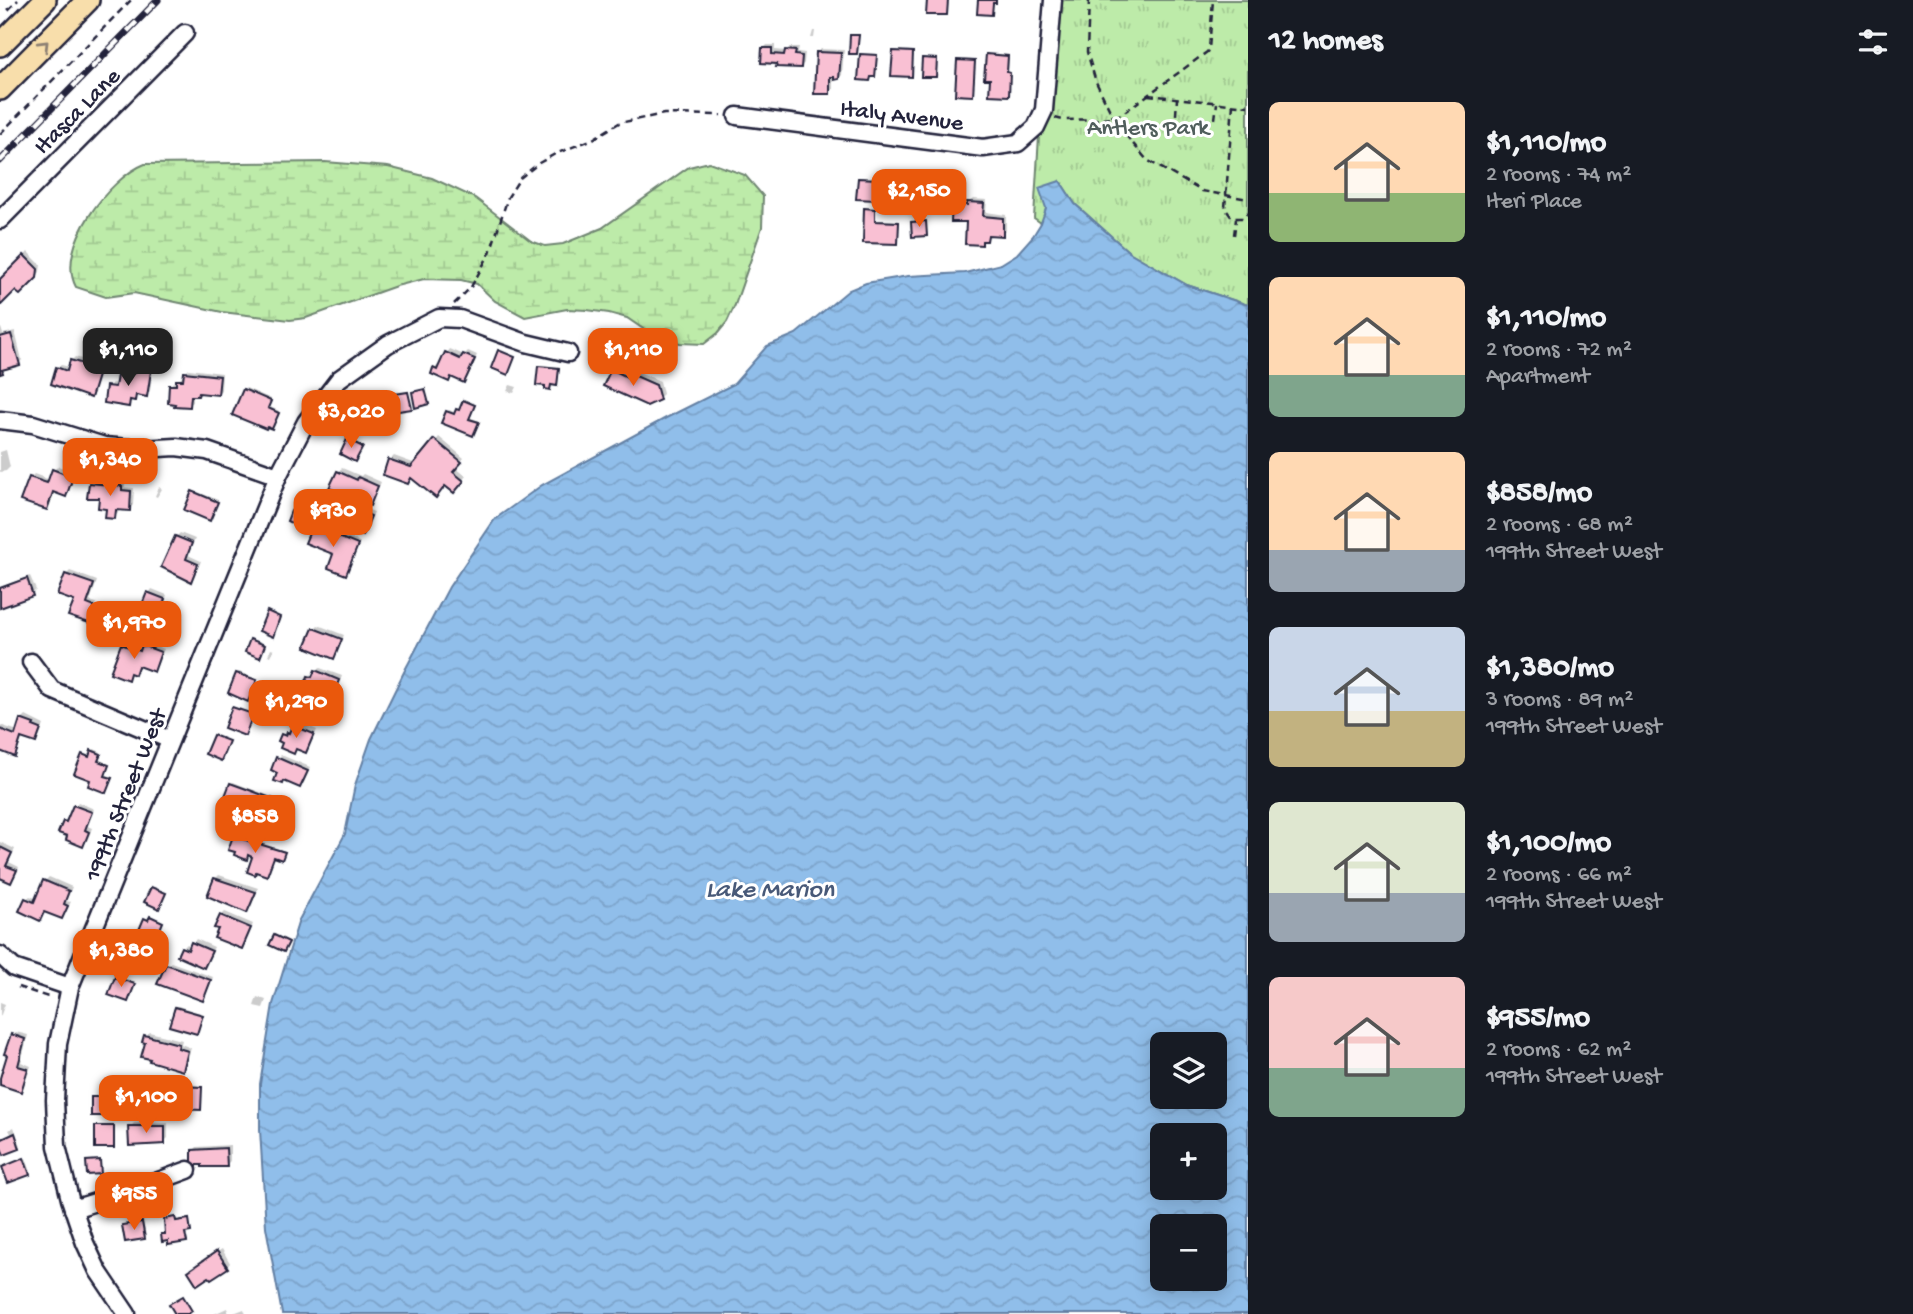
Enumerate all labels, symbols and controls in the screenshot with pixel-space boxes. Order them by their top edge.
icon: filters [1854,23,1892,61]
text: 12 homes [1269,25,1382,60]
one-way arrow [36,40,49,53]
street label: Itasca Lane [29,63,128,162]
street label: Italy Avenue [838,96,965,139]
park label: Antlers Park [1087,115,1211,144]
text: $1,110/mo [1486,127,1606,162]
icon: home [1325,130,1409,214]
text: 2 rooms · 74 m² [1486,162,1631,189]
pin: $2,150 [862,170,976,229]
text: $2,150 [887,178,951,205]
text: Iteri Place [1486,189,1582,216]
text: $1,110/mo [1486,302,1606,337]
icon: home [1325,305,1409,389]
pin: $1,110 [71,328,185,388]
pin: $1,110 [576,328,690,388]
text: $1,110 [99,337,157,364]
text: $1,110 [604,337,662,364]
text: 2 rooms · 72 m² [1486,337,1632,364]
text: Apartment [1486,364,1590,391]
pin: $3,020 [294,391,408,450]
text: $3,020 [318,399,384,426]
pin: $1,340 [53,438,167,498]
text: $1,340 [79,447,141,474]
text: $858/mo [1486,477,1592,512]
icon: home [1325,480,1409,564]
pin: $930 [292,490,374,549]
text: $930 [310,498,356,525]
text: 2 rooms · 68 m² [1486,512,1633,539]
text: 199th Street West [1486,539,1662,566]
pin: $1,970 [77,602,191,661]
text: $1,970 [102,610,166,637]
text: $1,380/mo [1486,652,1614,687]
icon: home [1325,655,1409,739]
pin: $1,290 [239,680,353,740]
text: 3 rooms · 89 m² [1486,687,1633,714]
text: $1,290 [265,689,327,716]
street label: 199th Street West [79,703,176,887]
text: 199th Street West [1486,714,1662,741]
pin: $858 [214,796,296,855]
text: $858 [231,804,279,831]
text: $1,100/mo [1486,827,1611,862]
icon: home [1325,830,1409,914]
text: 2 rooms · 66 m² [1486,862,1632,889]
water label: Lake Marion [706,876,835,907]
text: 199th Street West [1486,889,1662,916]
pin: $1,380 [64,930,178,989]
text: $1,380 [89,938,153,965]
text: $955/mo [1486,1002,1590,1037]
icon: home [1325,1005,1409,1089]
map controls [1150,1032,1227,1291]
button: layers [1150,1032,1227,1109]
text: 2 rooms · 62 m² [1486,1037,1631,1064]
text: 199th Street West [1486,1064,1662,1091]
pin: $1,100 [89,1076,203,1135]
text: $1,100 [115,1084,177,1111]
button: + [1150,1123,1227,1200]
pin: $955 [93,1172,175,1232]
text: $955 [111,1181,157,1208]
button: − [1150,1214,1227,1291]

